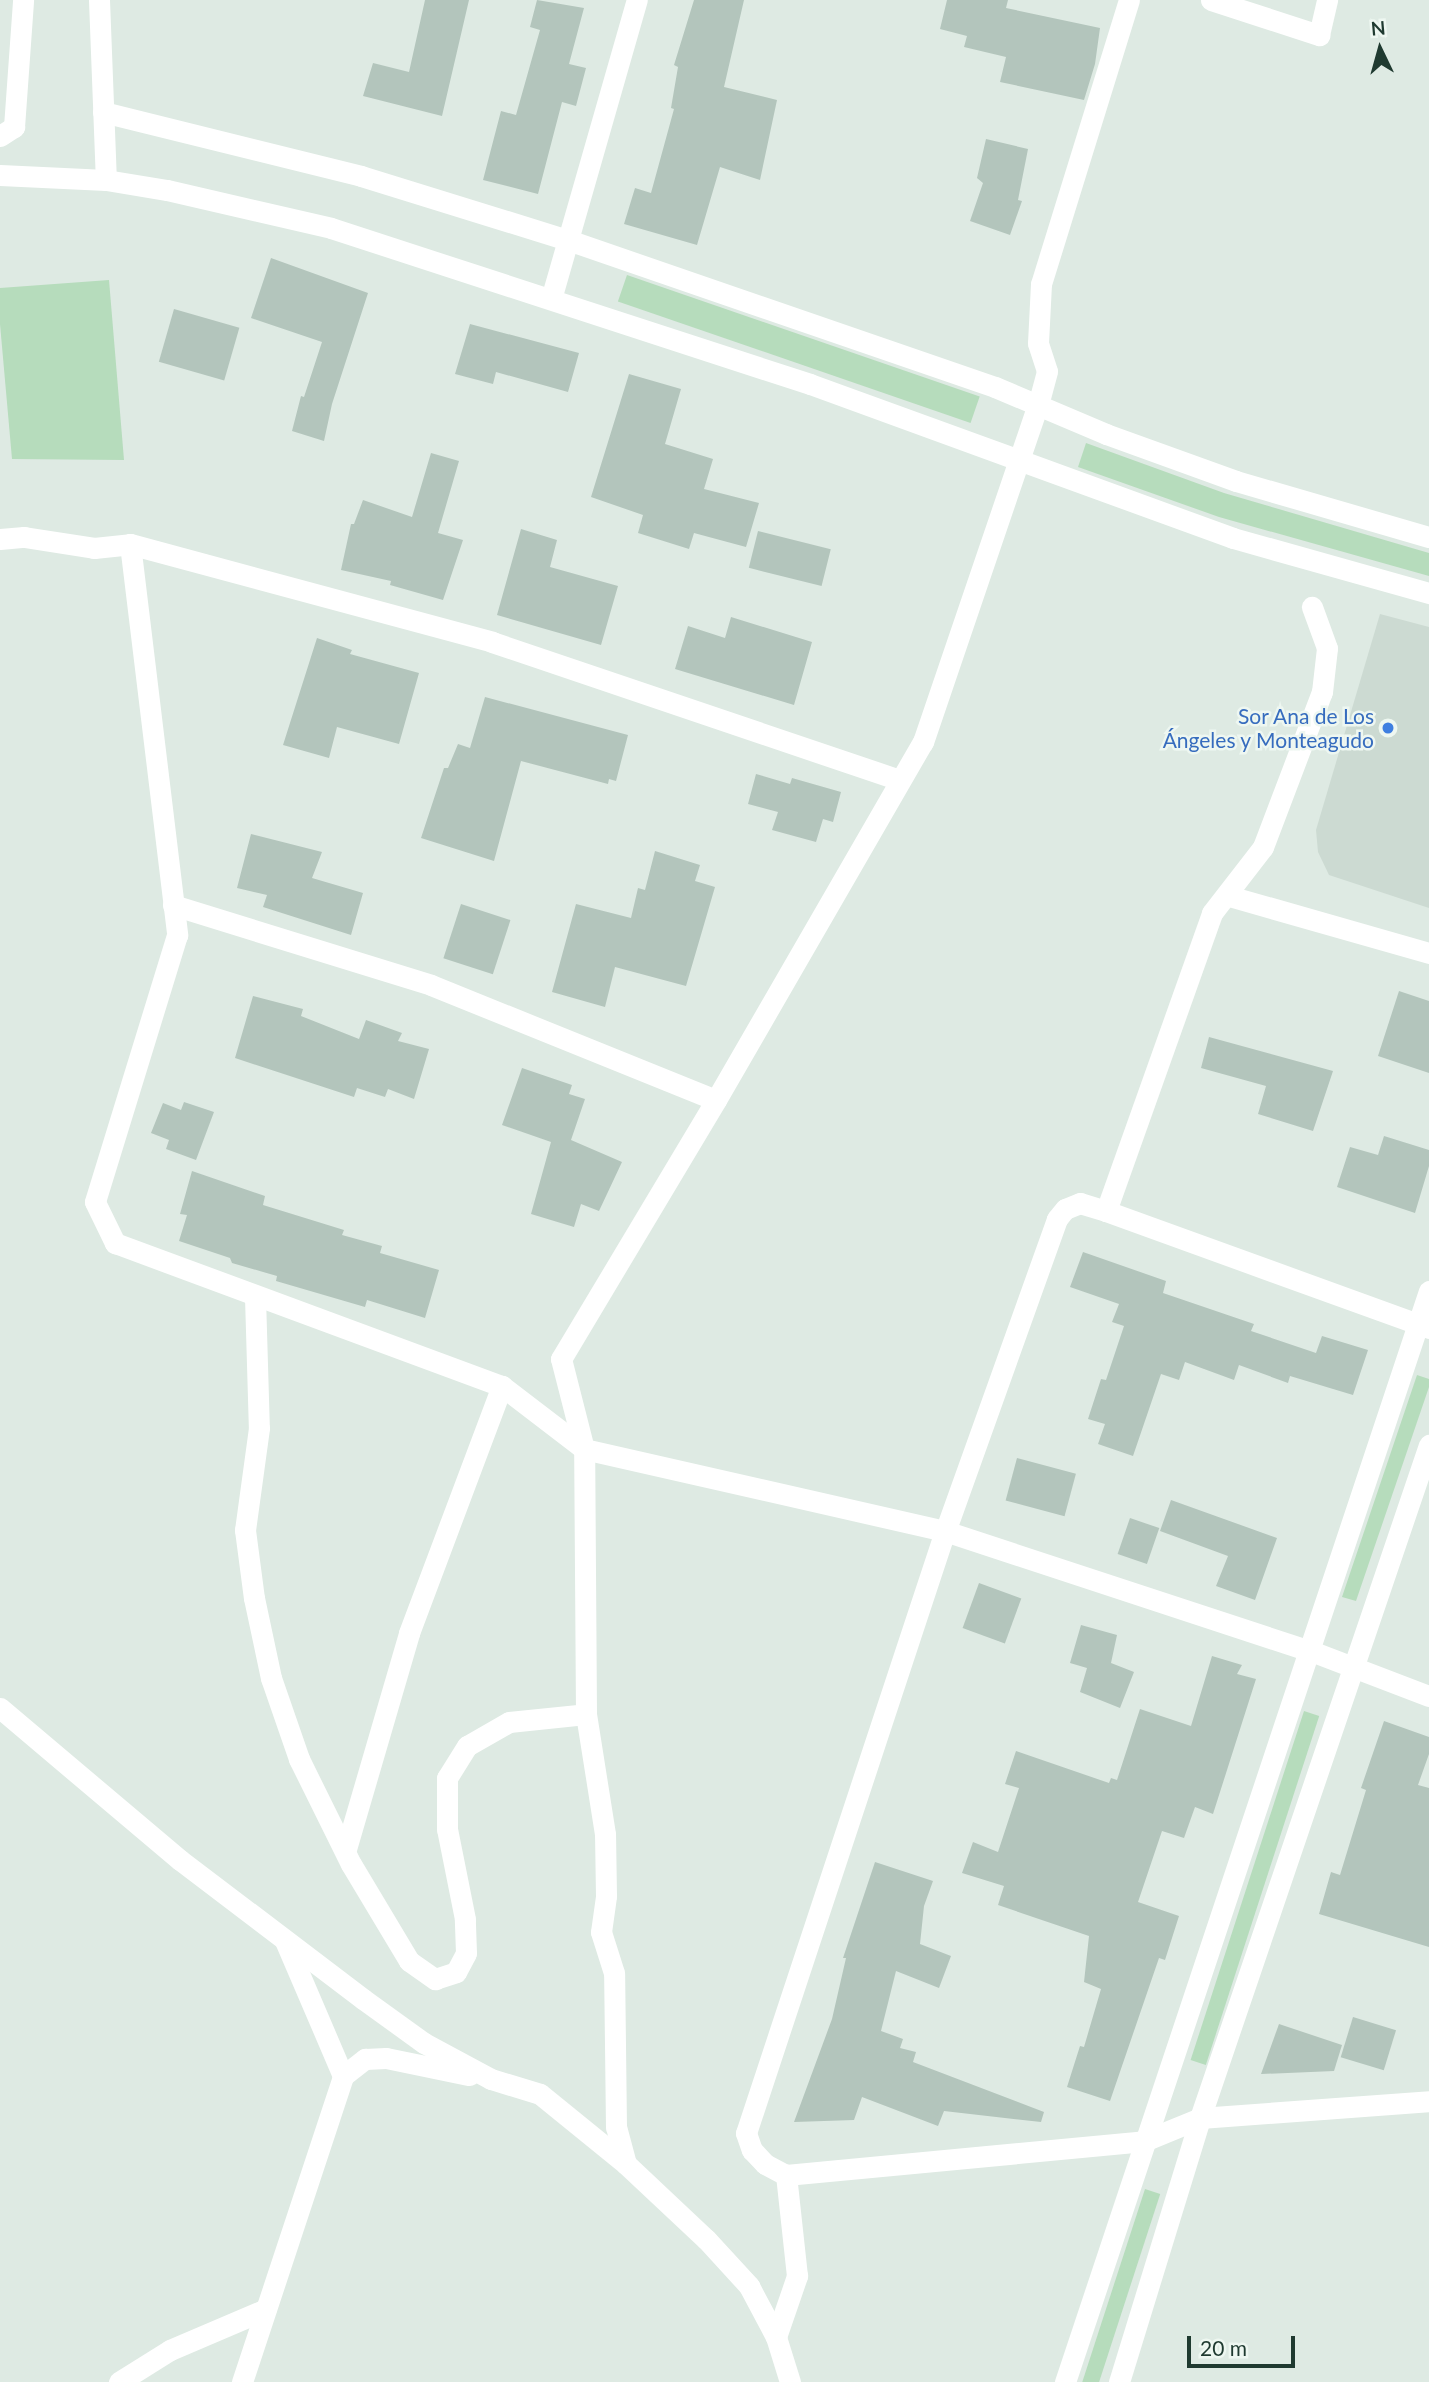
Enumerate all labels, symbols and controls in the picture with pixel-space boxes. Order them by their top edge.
north arrow [1345,14,1415,84]
text: N [1370,15,1386,40]
place label: Sor Ana de Los Ángeles y Monteagudo [1162,703,1374,753]
marker: Sor Ana de Los Ángeles y Monteagudo [1380,720,1396,736]
scale bar [1191,2322,1300,2366]
text: 20 m [1200,2335,1247,2360]

